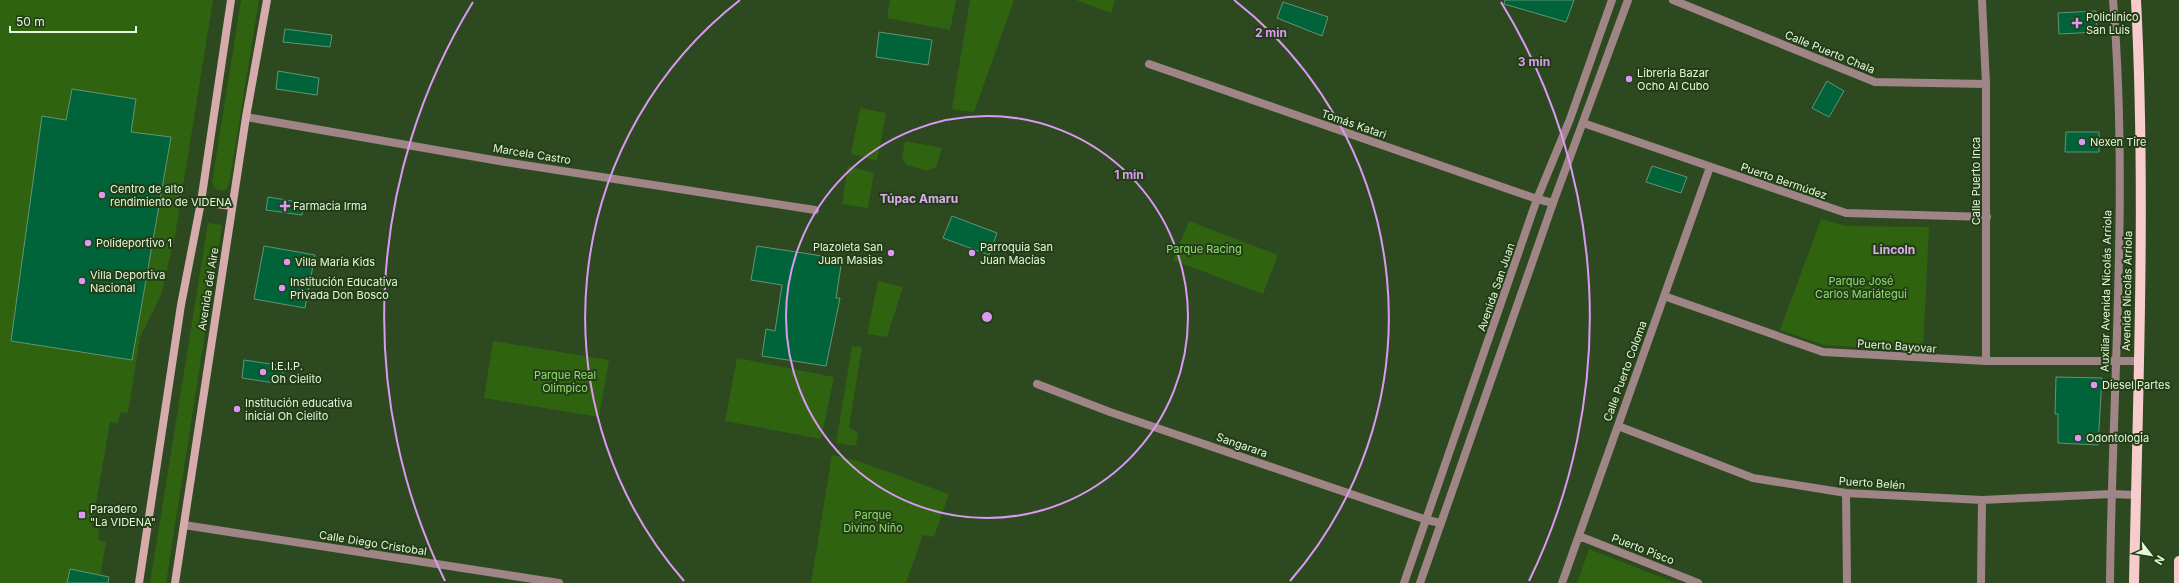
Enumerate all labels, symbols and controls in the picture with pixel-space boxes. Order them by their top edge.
scale bar [10,8,136,34]
place label: Policlinico San Luis [2086,10,2139,37]
text: 50 m [16,14,45,29]
marker: Policlinico San Luis [2071,17,2083,29]
text: 2 min [1255,25,1287,40]
street label: Calle Puerto Chala [1783,28,1877,76]
text: 3 min [1518,54,1550,69]
place label: Libreria Bazar Ocho Al Cubo [1637,66,1710,93]
marker: Libreria Bazar Ocho Al Cubo [1624,74,1634,84]
street label: Tomás Katari [1320,106,1388,142]
place label: Nexen Tire [2090,135,2146,149]
street label: Calle Puerto Inca [1969,137,1983,225]
marker: Nexen Tire [2077,137,2087,147]
street label: Marcela Castro [492,141,572,167]
street label: Puerto Bermúdez [1739,160,1829,202]
text: 1 min [1114,167,1144,182]
place label: Centro de alto rendimiento de VIDENA [110,182,232,209]
marker: Centro de alto rendimiento de VIDENA [97,190,107,200]
district label: Túpac Amaru [880,191,958,206]
place label: Farmacia Irma [293,199,367,213]
marker: Farmacia Irma [280,201,290,211]
street label: Auxiliar Avenida Nicolás Arriola [2098,210,2114,372]
street label: Avenida Nicolás Arriola [2119,231,2135,351]
place label: Polideportivo 1 [96,236,172,250]
marker: Polideportivo 1 [83,238,93,248]
place label: Plazoleta San Juan Masias [813,240,883,267]
place label: Parroquia San Juan Macías [980,240,1053,267]
street label: Avenida San Juan [1474,241,1518,333]
park label: Parque Racing [1166,242,1242,256]
district label: Lincoln [1873,242,1915,257]
street label: Avenida del Aire [195,246,221,332]
marker: Plazoleta San Juan Masias [886,248,896,258]
marker: Parroquia San Juan Macías [967,248,977,258]
place label: Villa María Kids [295,255,375,269]
marker: Villa María Kids [282,257,292,267]
place label: Villa Deportiva Nacional [90,268,165,295]
park label: Parque José Carlos Mariátegui [1815,274,1907,301]
place label: Institución Educativa Privada Don Bosco [290,275,398,302]
marker: Villa Deportiva Nacional [77,276,87,286]
marker: Institución Educativa Privada Don Bosco [277,283,287,293]
centre of rings [980,310,994,324]
street label: Calle Puerto Coloma [1600,319,1650,423]
street label: Puerto Bayovar [1857,336,1937,356]
place label: I.E.I.P. Oh Cielito [271,359,322,386]
marker: I.E.I.P. Oh Cielito [258,367,268,377]
park label: Parque Real Olimpico [534,368,596,395]
place label: Diesel Partes [2102,378,2170,392]
marker: Diesel Partes [2089,380,2099,390]
place label: Institución educativa inicial Oh Cielito [245,396,353,423]
marker: Institución educativa inicial Oh Cielito [232,404,242,414]
street label: Sangarara [1215,430,1269,460]
place label: Odontologia [2086,431,2149,445]
marker: Odontologia [2073,433,2083,443]
street label: Puerto Belén [1838,474,1906,492]
place label: Paradero "La VIDENA" [90,502,156,529]
park label: Parque Divino Niño [843,508,903,535]
marker: Paradero "La VIDENA" [77,510,87,520]
street label: Calle Diego Cristobal [318,528,428,558]
street label: Puerto Pisco [1610,531,1677,567]
north arrow [2131,535,2171,575]
text: N [2151,553,2168,567]

